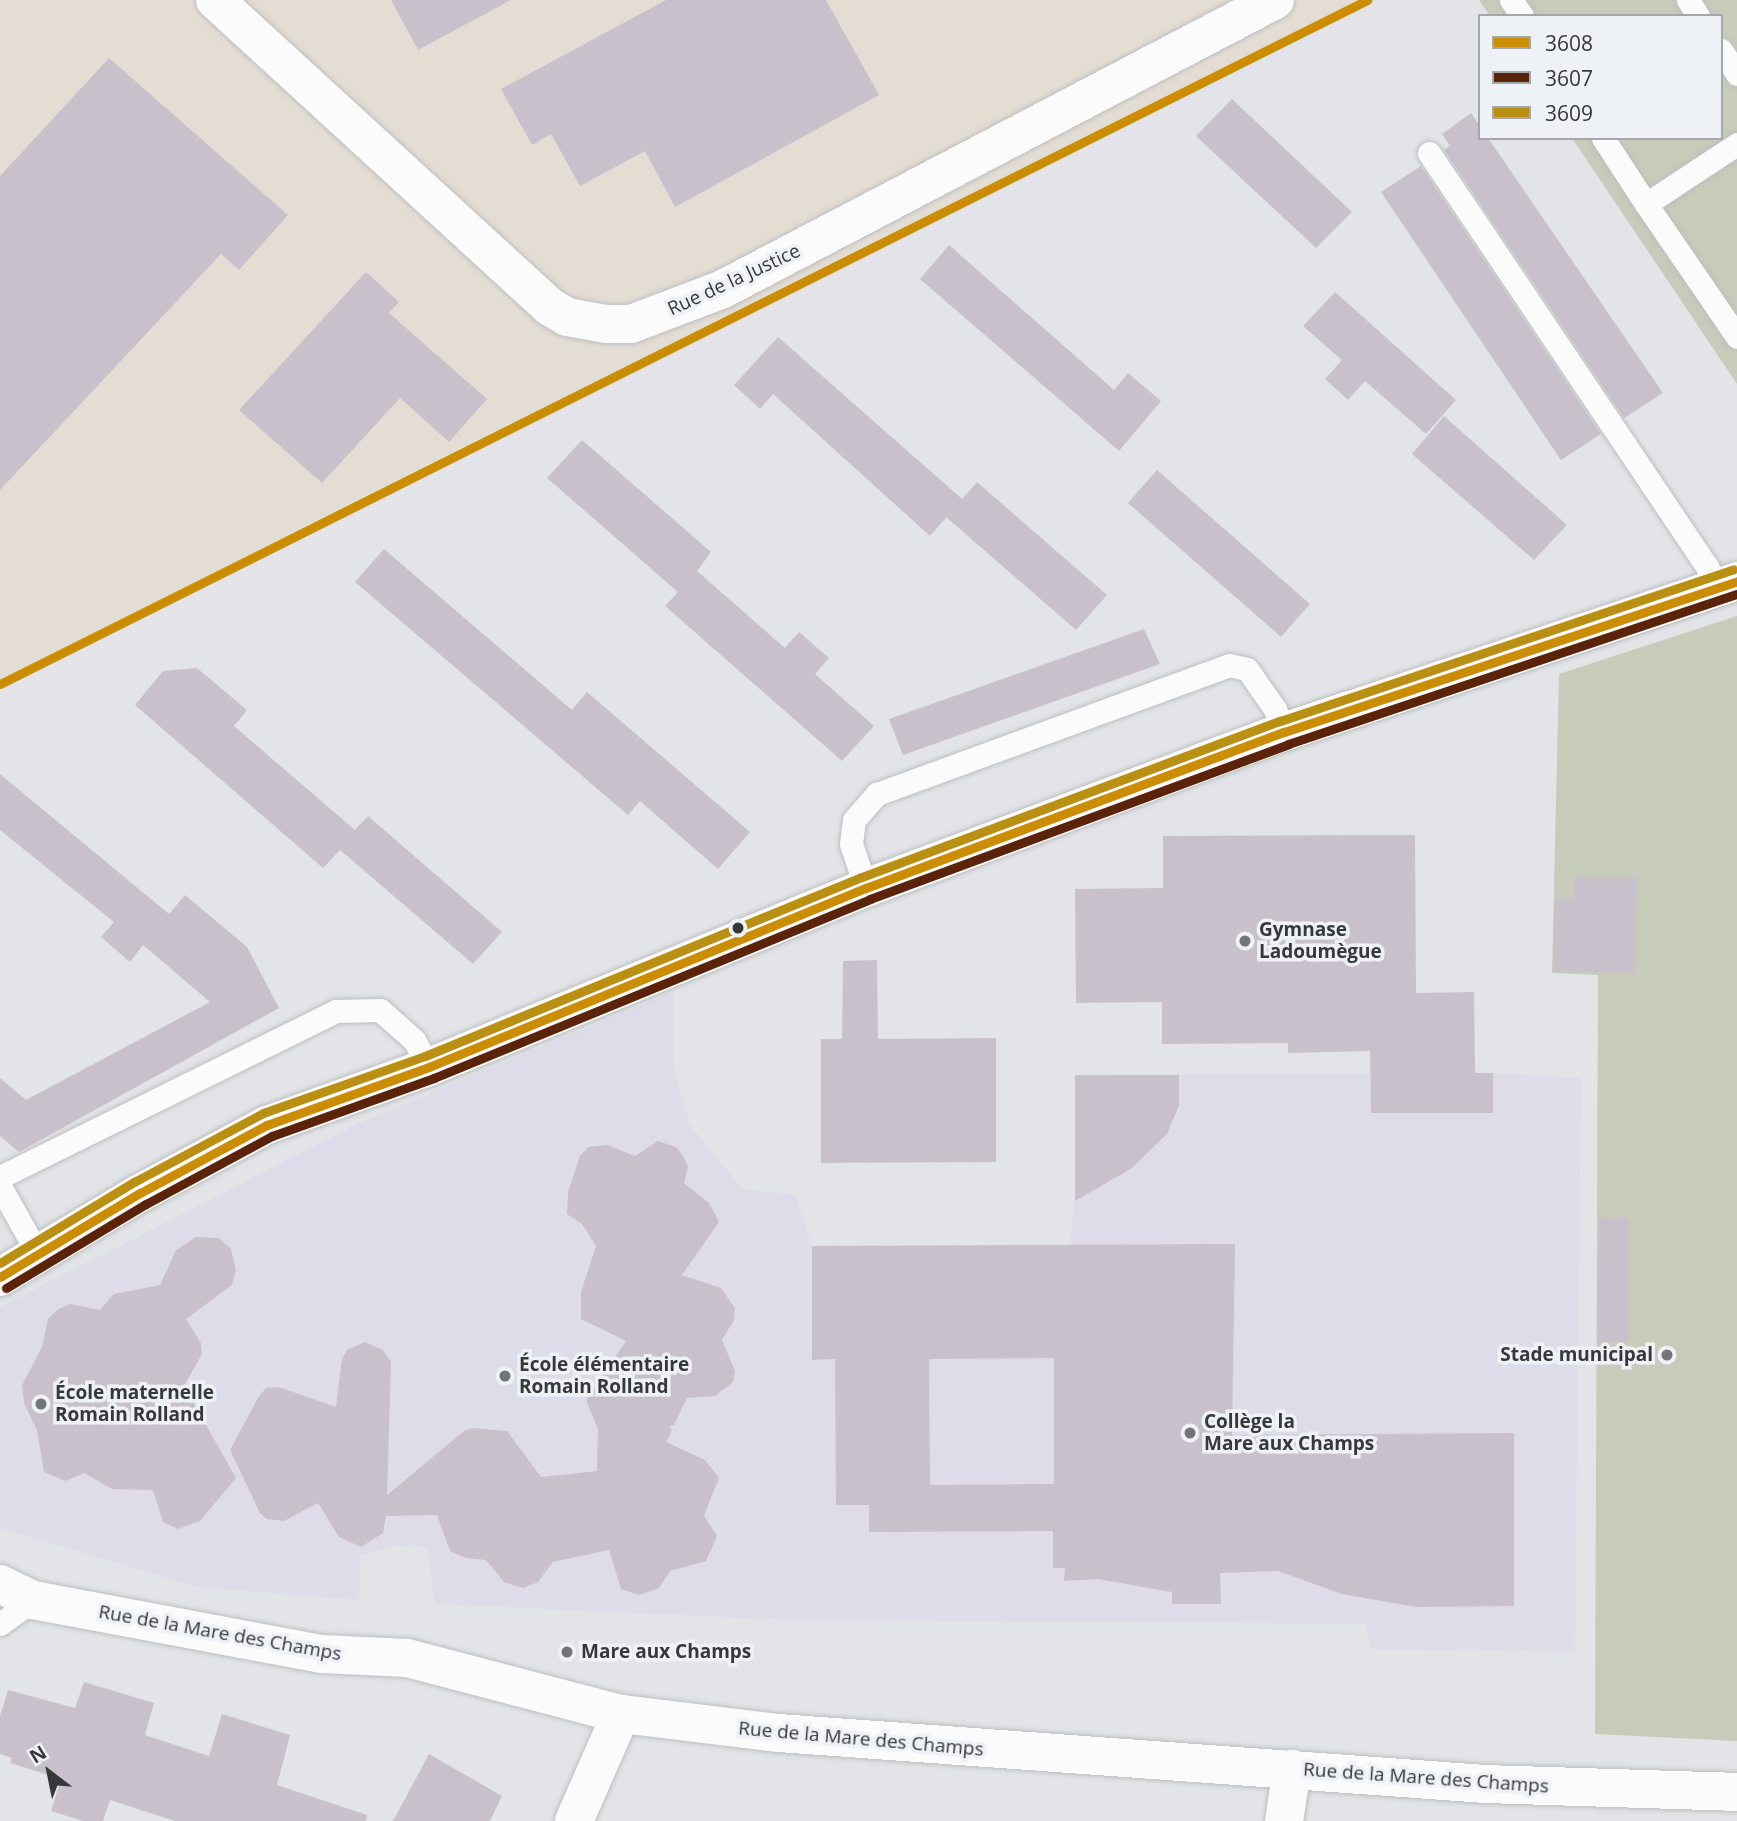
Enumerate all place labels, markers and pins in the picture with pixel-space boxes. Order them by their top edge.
place label: Gymnase Ladoumègue [1259,919,1382,963]
unlabelled marker [731,921,745,935]
marker: Gymnase Ladoumègue [1237,933,1253,949]
place label: Stade municipal [1500,1344,1653,1366]
marker: Stade municipal [1659,1347,1675,1363]
place label: École élémentaire Romain Rolland [519,1354,689,1398]
marker: École élémentaire Romain Rolland [497,1368,513,1384]
place label: École maternelle Romain Rolland [55,1382,214,1426]
marker: École maternelle Romain Rolland [33,1396,49,1412]
place label: Collège la Mare aux Champs [1204,1411,1374,1455]
marker: Collège la Mare aux Champs [1182,1425,1198,1441]
place label: Mare aux Champs [581,1641,751,1663]
marker: Mare aux Champs [559,1644,575,1660]

